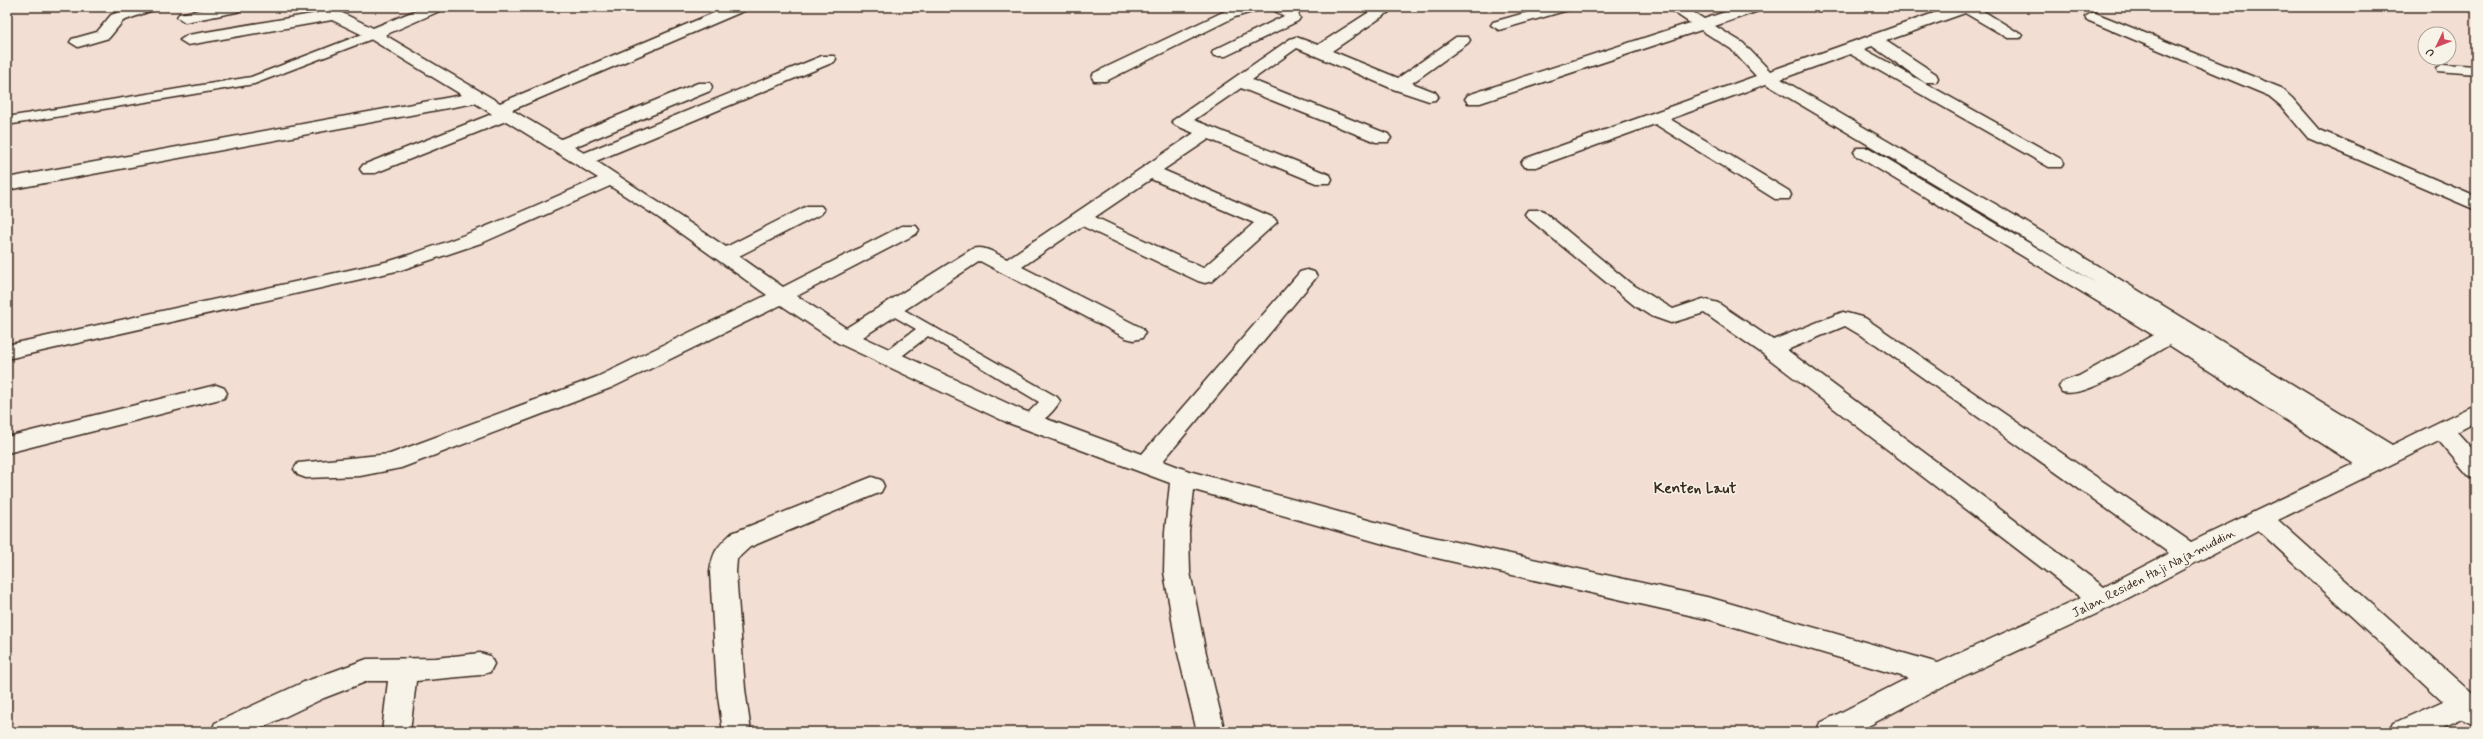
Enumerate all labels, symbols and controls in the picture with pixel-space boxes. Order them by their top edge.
north arrow [2417,26,2457,66]
text: U [2423,45,2438,60]
district label: Kenten Laut [1654,479,1736,499]
street label: Jalan Residen Haji Najamuddin [2069,525,2238,622]

